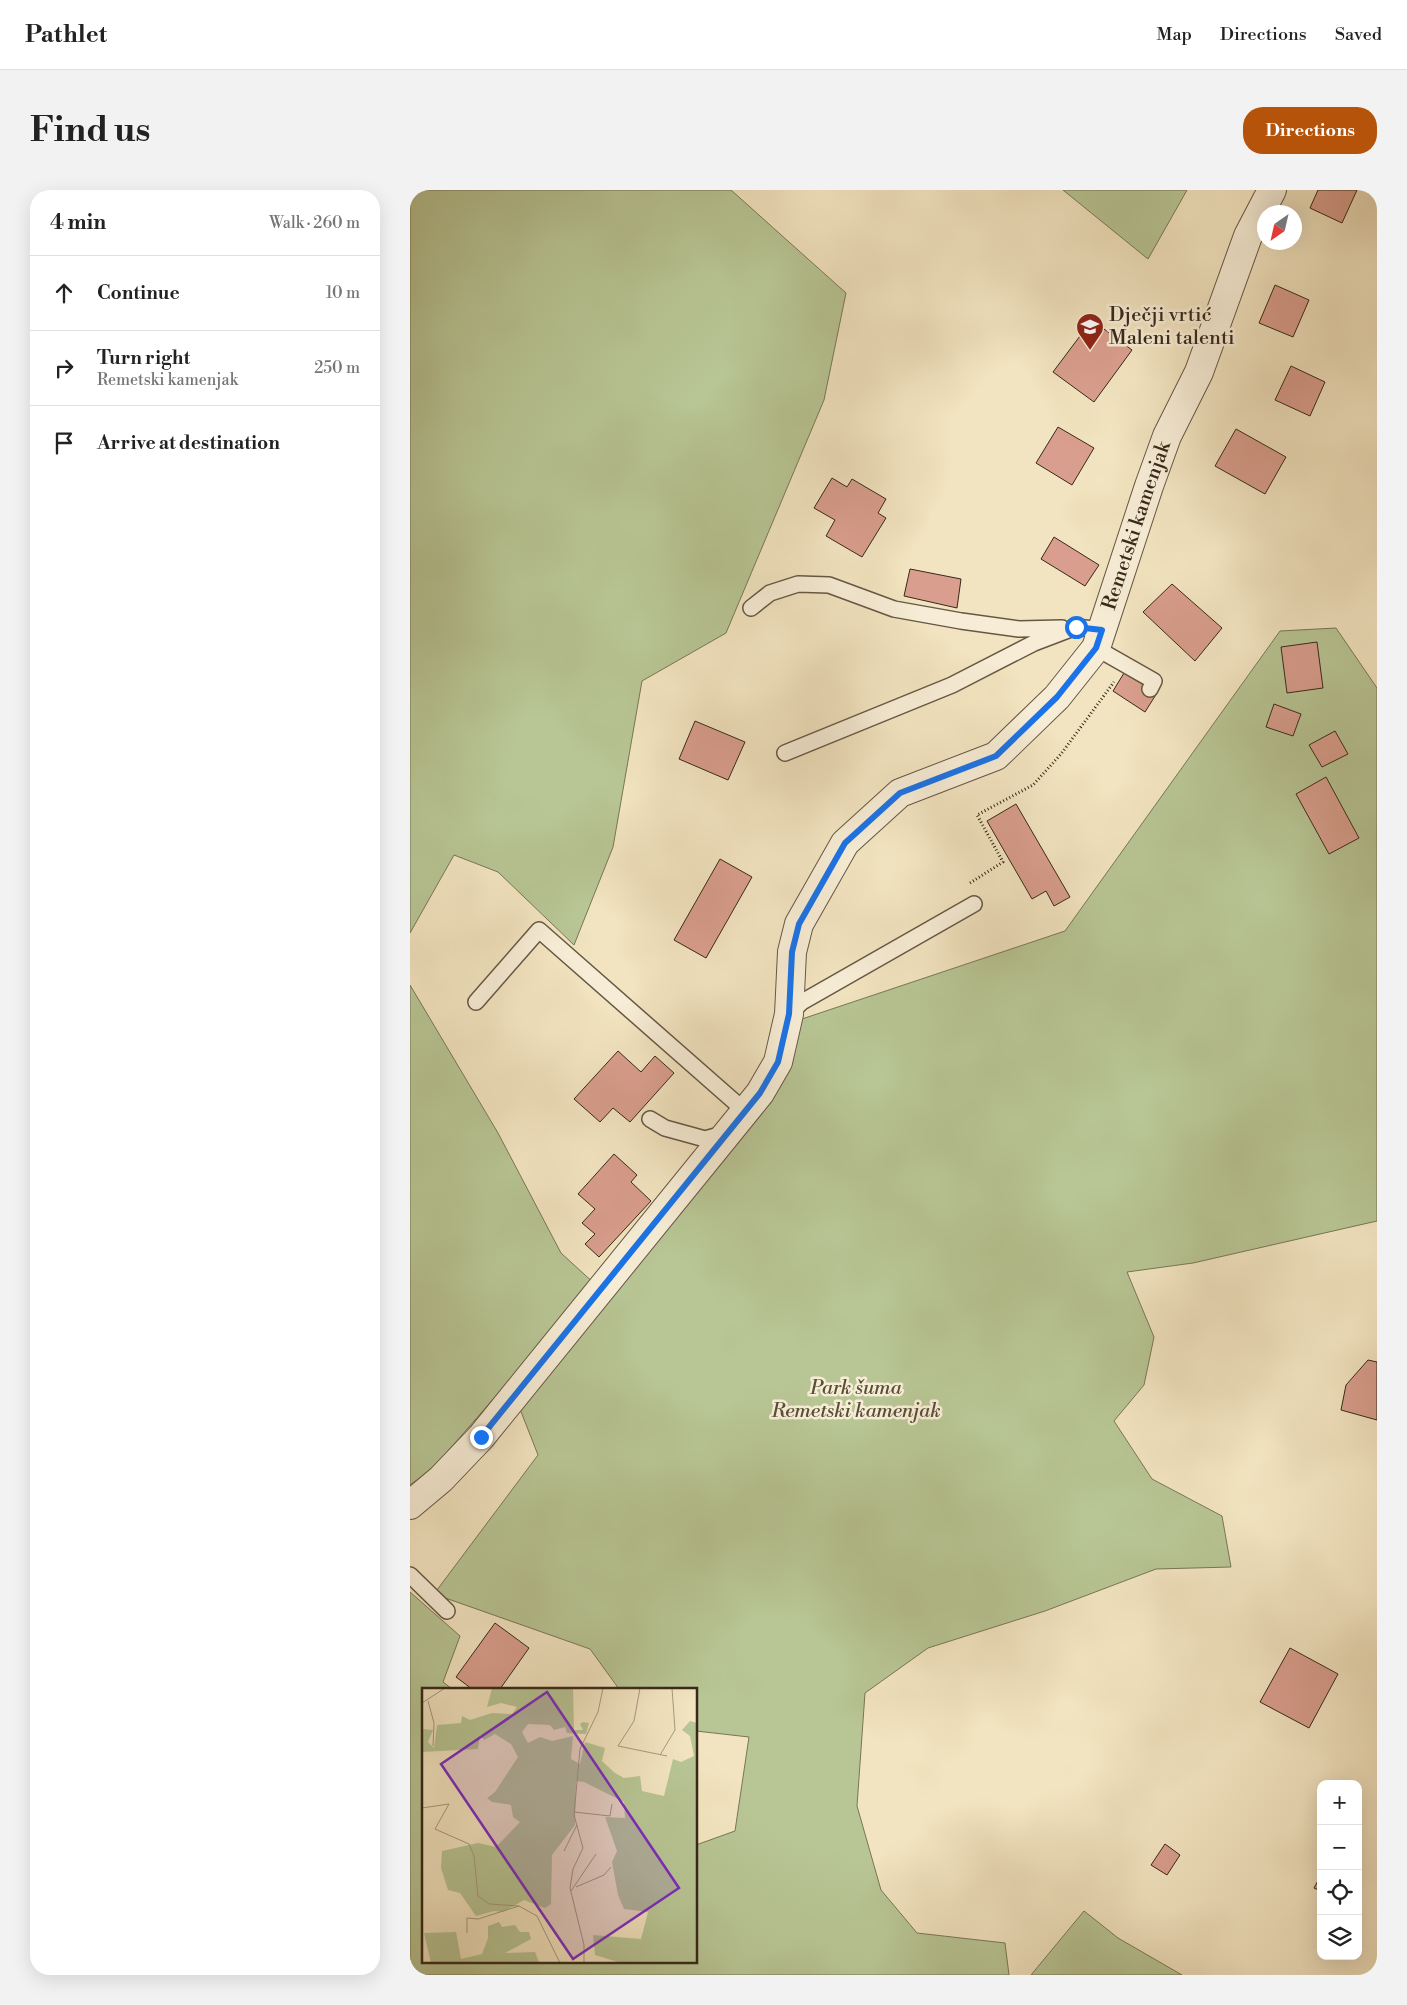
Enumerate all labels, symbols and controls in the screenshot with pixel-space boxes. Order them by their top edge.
text: Pathlet [25,20,107,50]
text: Map [1156,23,1192,46]
text: Directions [1220,23,1307,46]
text: Saved [1335,23,1382,46]
button: Directions [1243,107,1377,154]
text: Find us [30,109,150,152]
north arrow [1257,205,1302,250]
text: 4 min [50,210,106,236]
text: Walk · 260 m [269,213,360,233]
icon: ahead [50,279,78,307]
text: Continue [97,281,180,305]
text: 10 m [326,283,360,303]
place label: Dječji vrtić Maleni talenti [1109,303,1235,351]
school or university icon: Dječji vrtić Maleni talenti [1075,312,1105,351]
text: Turn right [97,346,190,370]
icon: right [50,354,78,382]
text: 250 m [314,358,360,378]
text: Remetski kamenjak [97,370,238,390]
icon: arrive [50,429,78,457]
text: Arrive at destination [97,431,280,455]
street label: Remetski kamenjak [1097,437,1177,613]
route start [1065,616,1088,639]
park label: Park šuma Remetski kamenjak [770,1376,941,1424]
route end [470,1426,493,1449]
inset map [422,1688,698,1962]
map controls [1317,1780,1362,1960]
button: + [1317,1780,1362,1825]
button: − [1317,1825,1362,1870]
button: locate [1317,1870,1362,1915]
button: layers [1317,1915,1362,1960]

